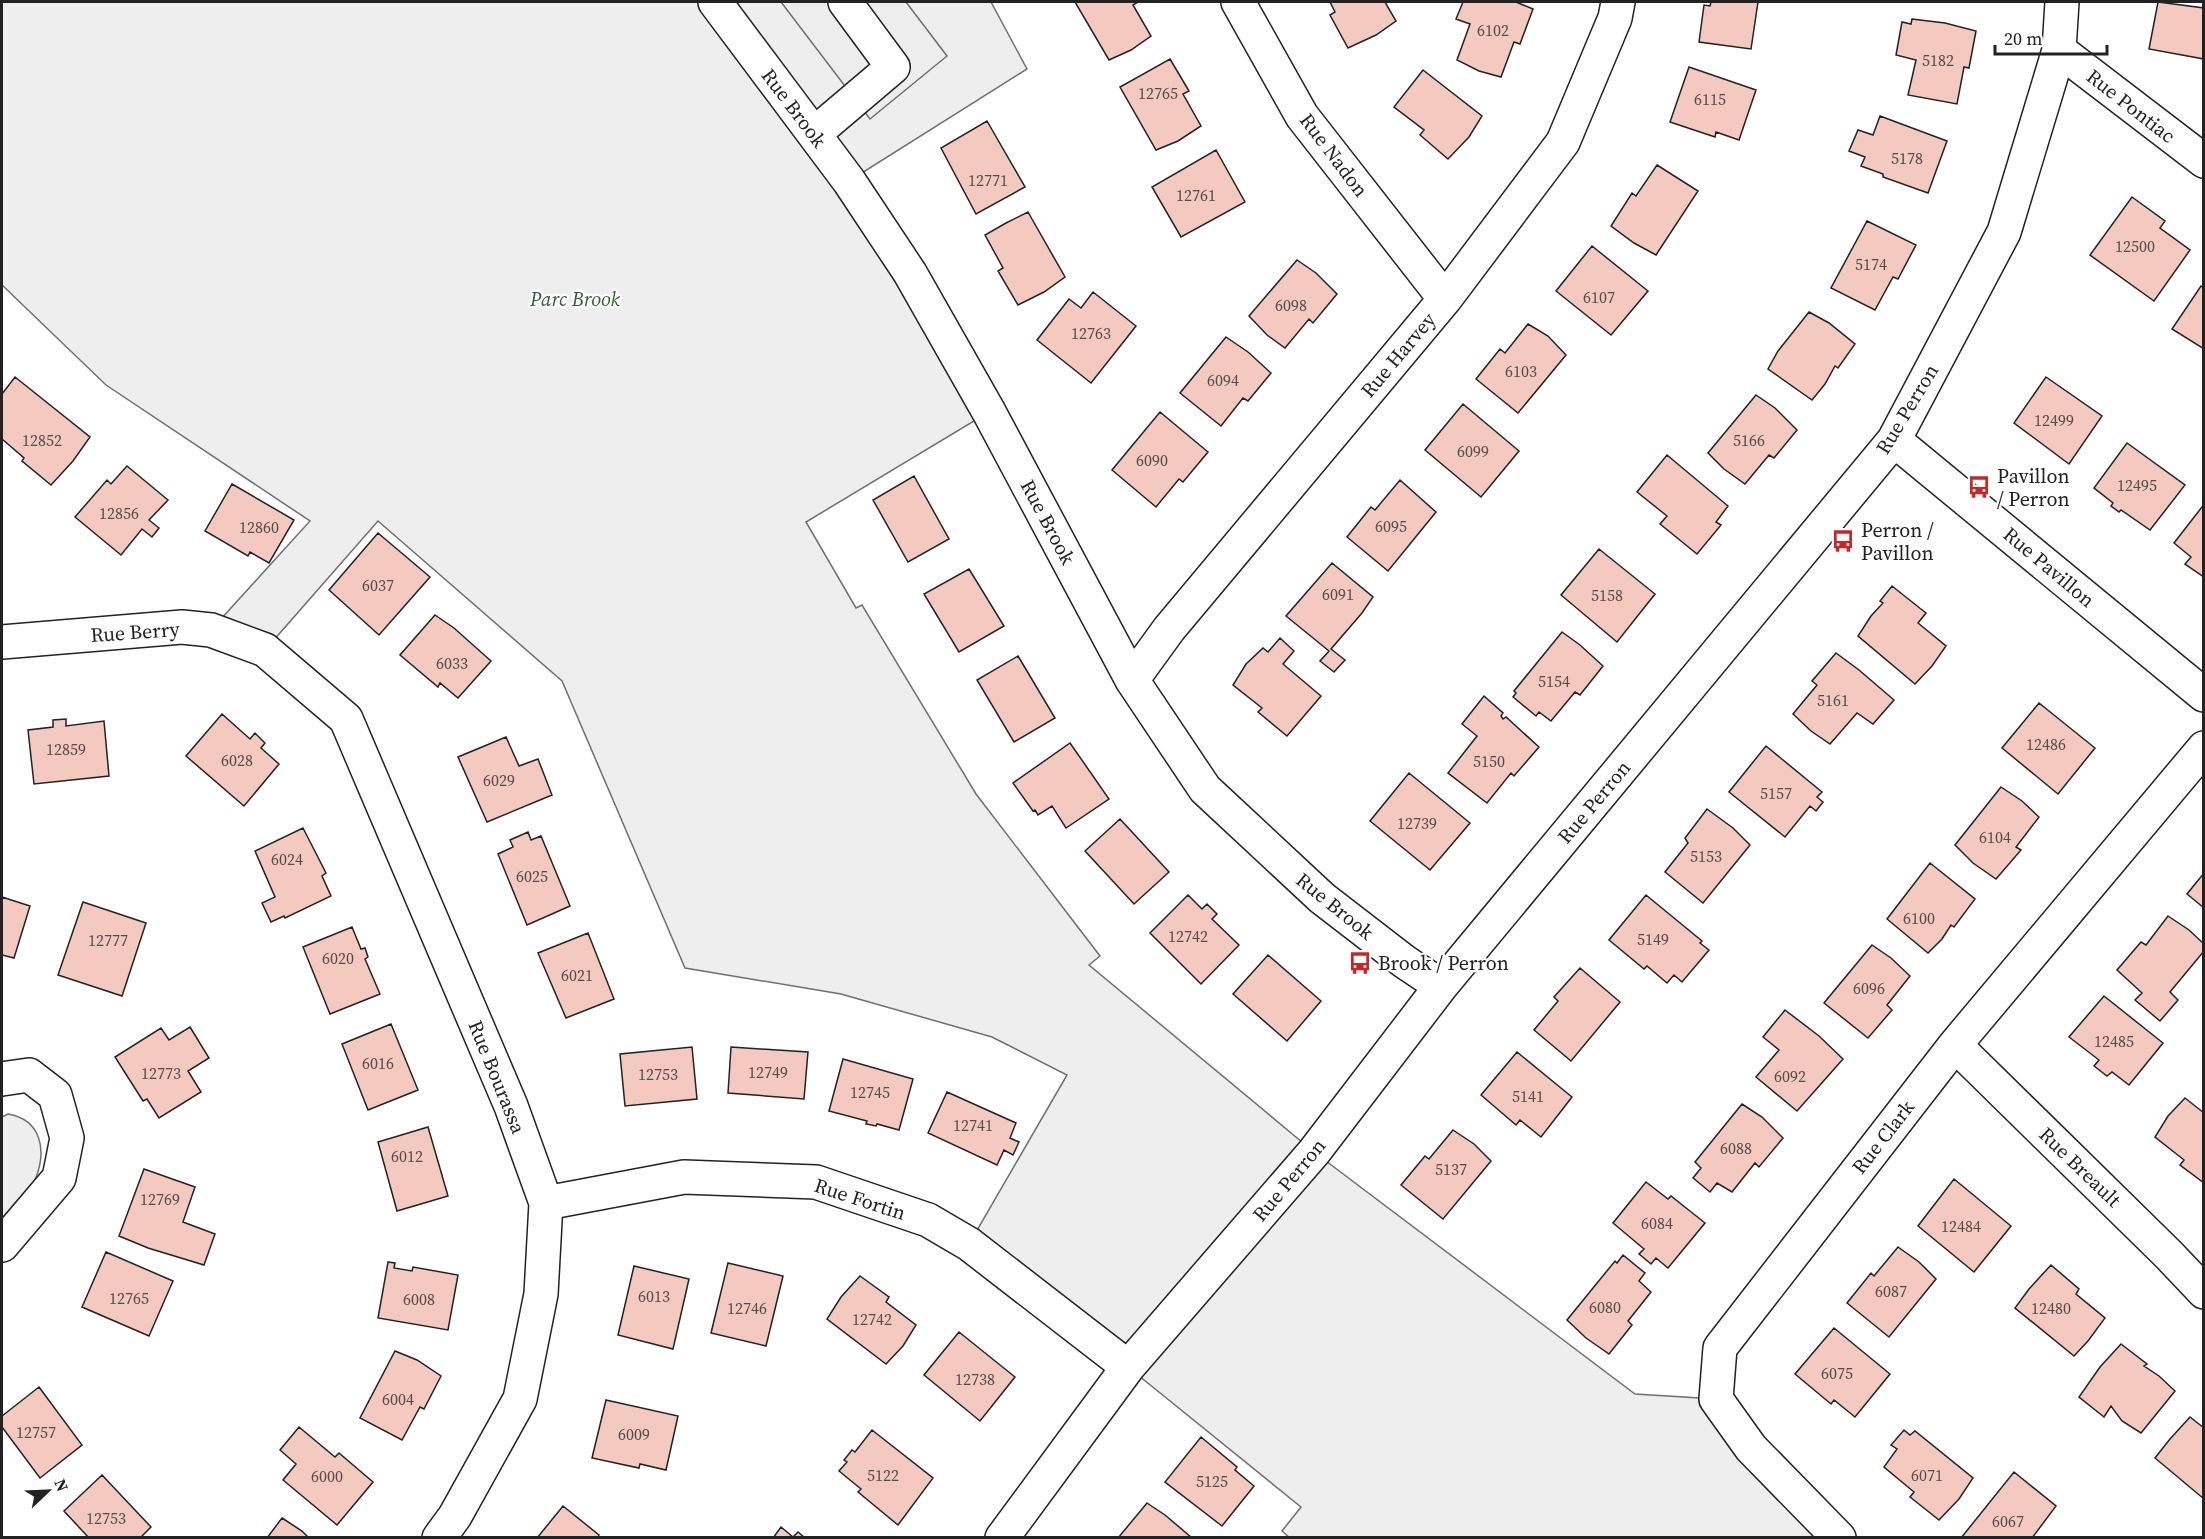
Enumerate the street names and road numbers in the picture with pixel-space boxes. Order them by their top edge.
street label: Rue Pontiac [2081,62,2182,150]
street label: Rue Brook [755,63,833,153]
street label: Rue Nadon [1293,107,1375,203]
street label: Rue Harvey [1354,306,1442,404]
street label: Rue Perron [1869,359,1945,459]
street label: Rue Brook [1014,475,1082,570]
street label: Rue Pavillon [1997,520,2101,614]
street label: Rue Berry [89,615,181,649]
street label: Rue Perron [1551,754,1637,850]
street label: Rue Brook [1290,866,1380,946]
street label: Rue Bourassa [462,1016,533,1139]
street label: Rue Clark [1845,1094,1921,1180]
street label: Rue Breault [2033,1121,2128,1214]
street label: Rue Perron [1246,1132,1332,1228]
street label: Rue Fortin [811,1171,909,1227]

